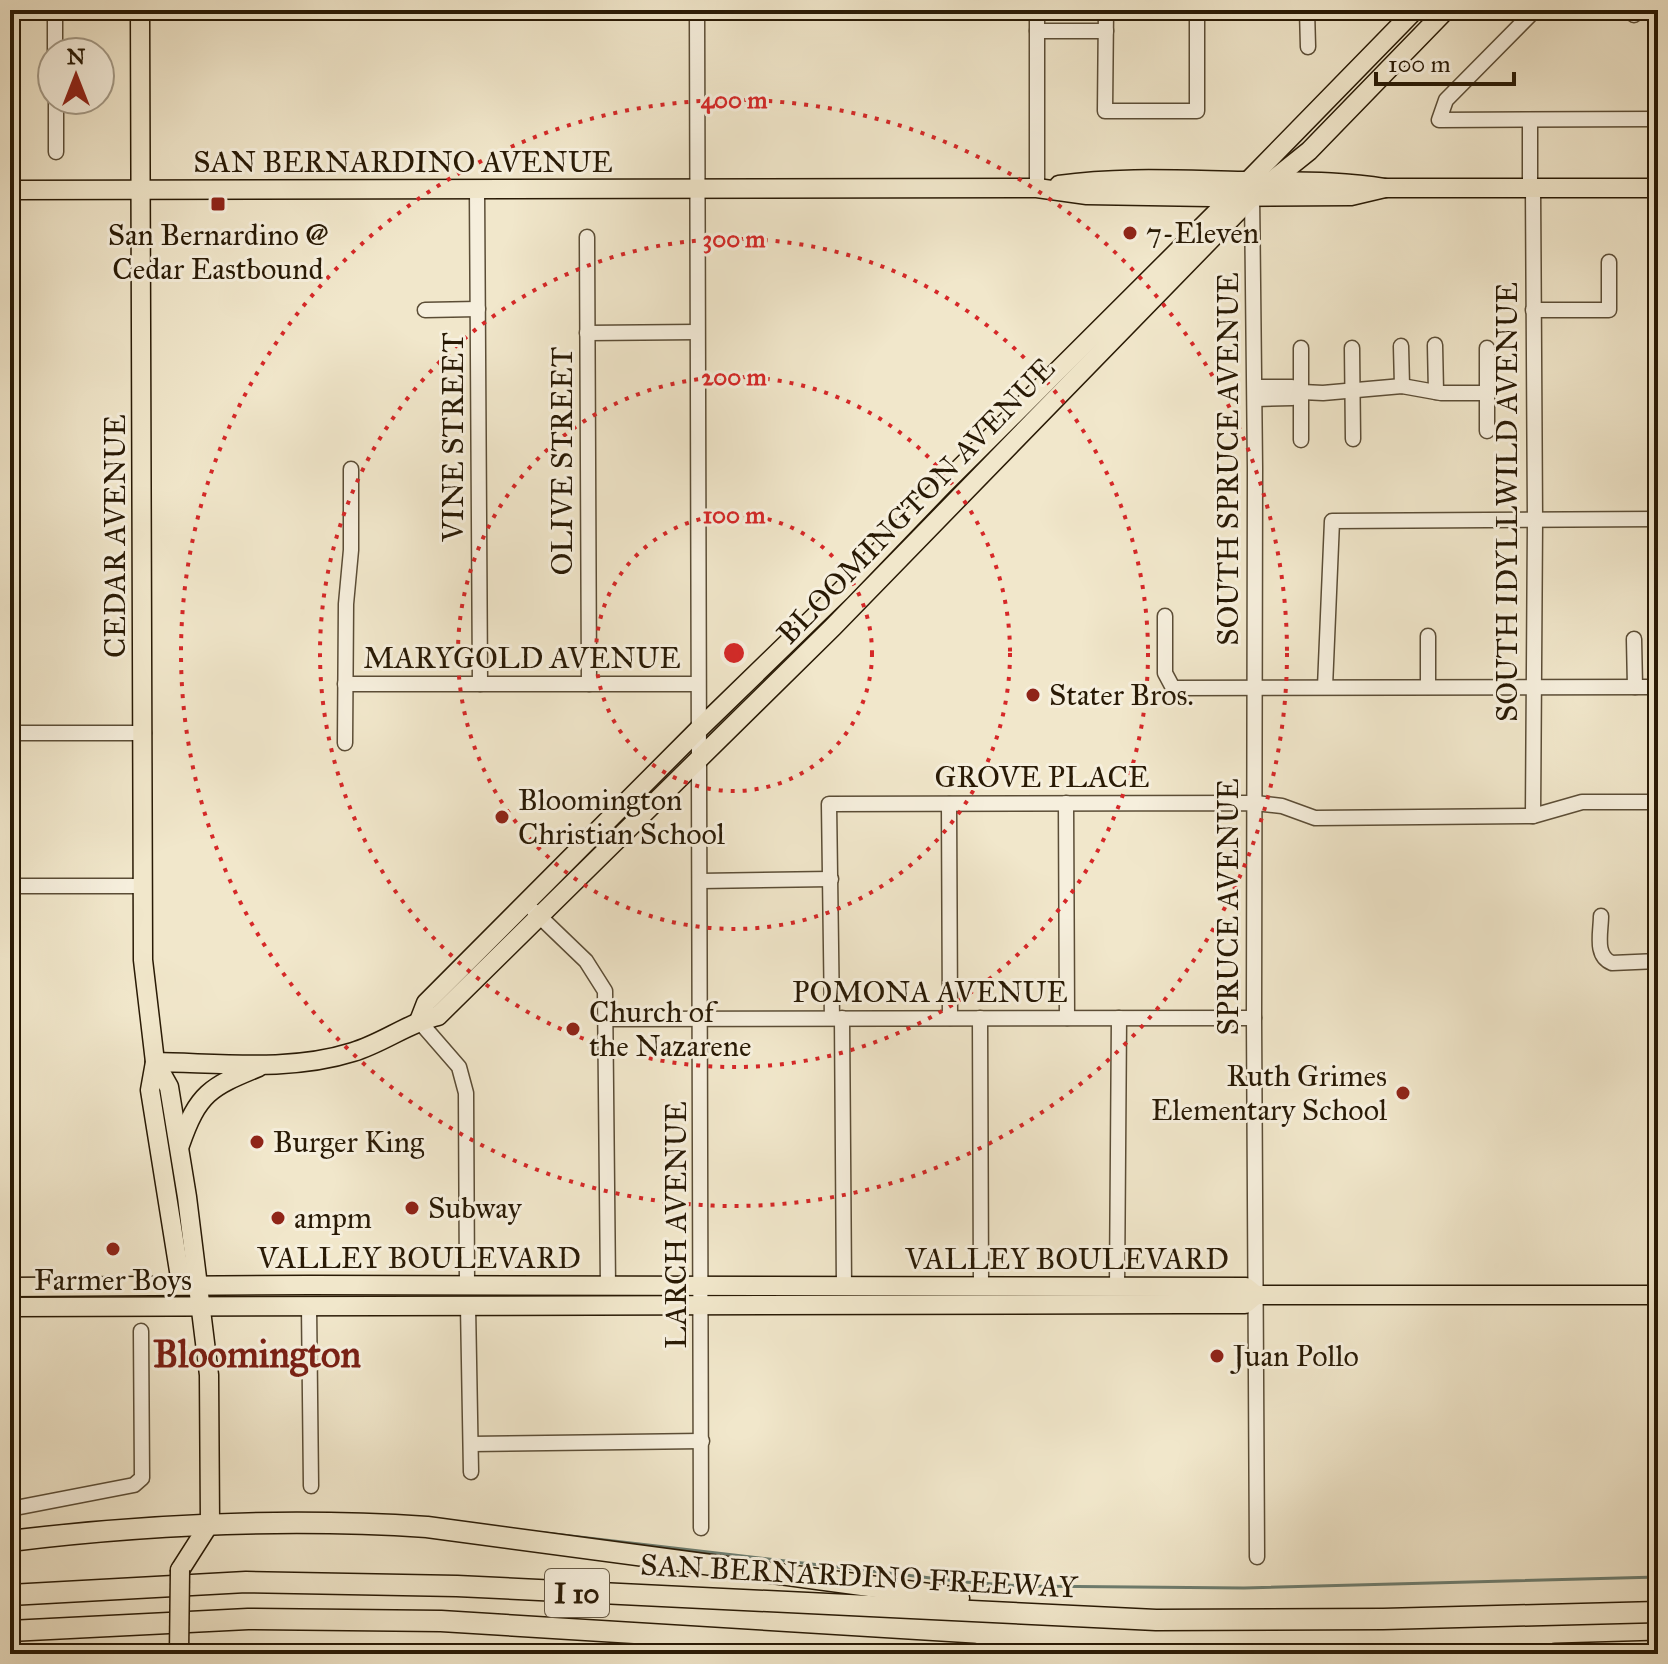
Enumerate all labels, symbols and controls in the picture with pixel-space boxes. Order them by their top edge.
north arrow [36,36,116,116]
scale bar [1376,36,1514,86]
text: N [67,43,86,70]
text: 100 m [1388,49,1451,79]
text: 400 m [701,85,768,115]
street label: SAN BERNARDINO AVENUE [193,144,613,180]
marker: San Bernardino @ Cedar Eastbound [209,195,227,213]
place label: 7-Eleven [1146,215,1259,251]
place label: San Bernardino @ Cedar Eastbound [108,217,328,287]
text: 300 m [703,224,766,254]
marker: 7-Eleven [1121,224,1139,242]
street label: SOUTH SPRUCE AVENUE [1210,272,1246,646]
street label: SOUTH IDYLLWILD AVENUE [1489,282,1525,722]
street label: VINE STREET [435,332,471,543]
street label: OLIVE STREET [544,347,580,575]
street label: BLOOMINGTON AVENUE [770,350,1062,652]
text: 200 m [701,362,767,392]
street label: CEDAR AVENUE [97,414,133,658]
text: 100 m [703,500,766,530]
centre of rings [720,639,748,667]
street label: MARYGOLD AVENUE [363,640,681,676]
place label: Stater Bros. [1049,677,1194,713]
marker: Stater Bros. [1024,686,1042,704]
street label: GROVE PLACE [935,759,1149,795]
street label: SPRUCE AVENUE [1210,778,1246,1036]
place label: Bloomington Christian School [518,782,726,852]
marker: Bloomington Christian School [493,808,511,826]
street label: POMONA AVENUE [792,974,1068,1010]
place label: Church of the Nazarene [589,994,751,1064]
marker: Church of the Nazarene [564,1020,582,1038]
place label: Ruth Grimes Elementary School [1151,1058,1388,1128]
marker: Ruth Grimes Elementary School [1394,1084,1412,1102]
street label: LARCH AVENUE [658,1101,694,1349]
place label: Burger King [273,1124,425,1160]
marker: Burger King [248,1133,266,1151]
place label: Subway [428,1190,522,1226]
marker: Subway [403,1199,421,1217]
place label: ampm [294,1200,372,1236]
marker: ampm [269,1209,287,1227]
marker: Farmer Boys [104,1240,122,1258]
street label: VALLEY BOULEVARD [256,1240,581,1276]
street label: VALLEY BOULEVARD [904,1241,1229,1277]
place label: Farmer Boys [34,1262,192,1298]
district label: Bloomington [153,1331,361,1377]
place label: Juan Pollo [1230,1338,1359,1374]
marker: Juan Pollo [1208,1347,1226,1365]
street label: SAN BERNARDINO FREEWAY [639,1547,1079,1605]
road number: I 10 [545,1569,609,1617]

